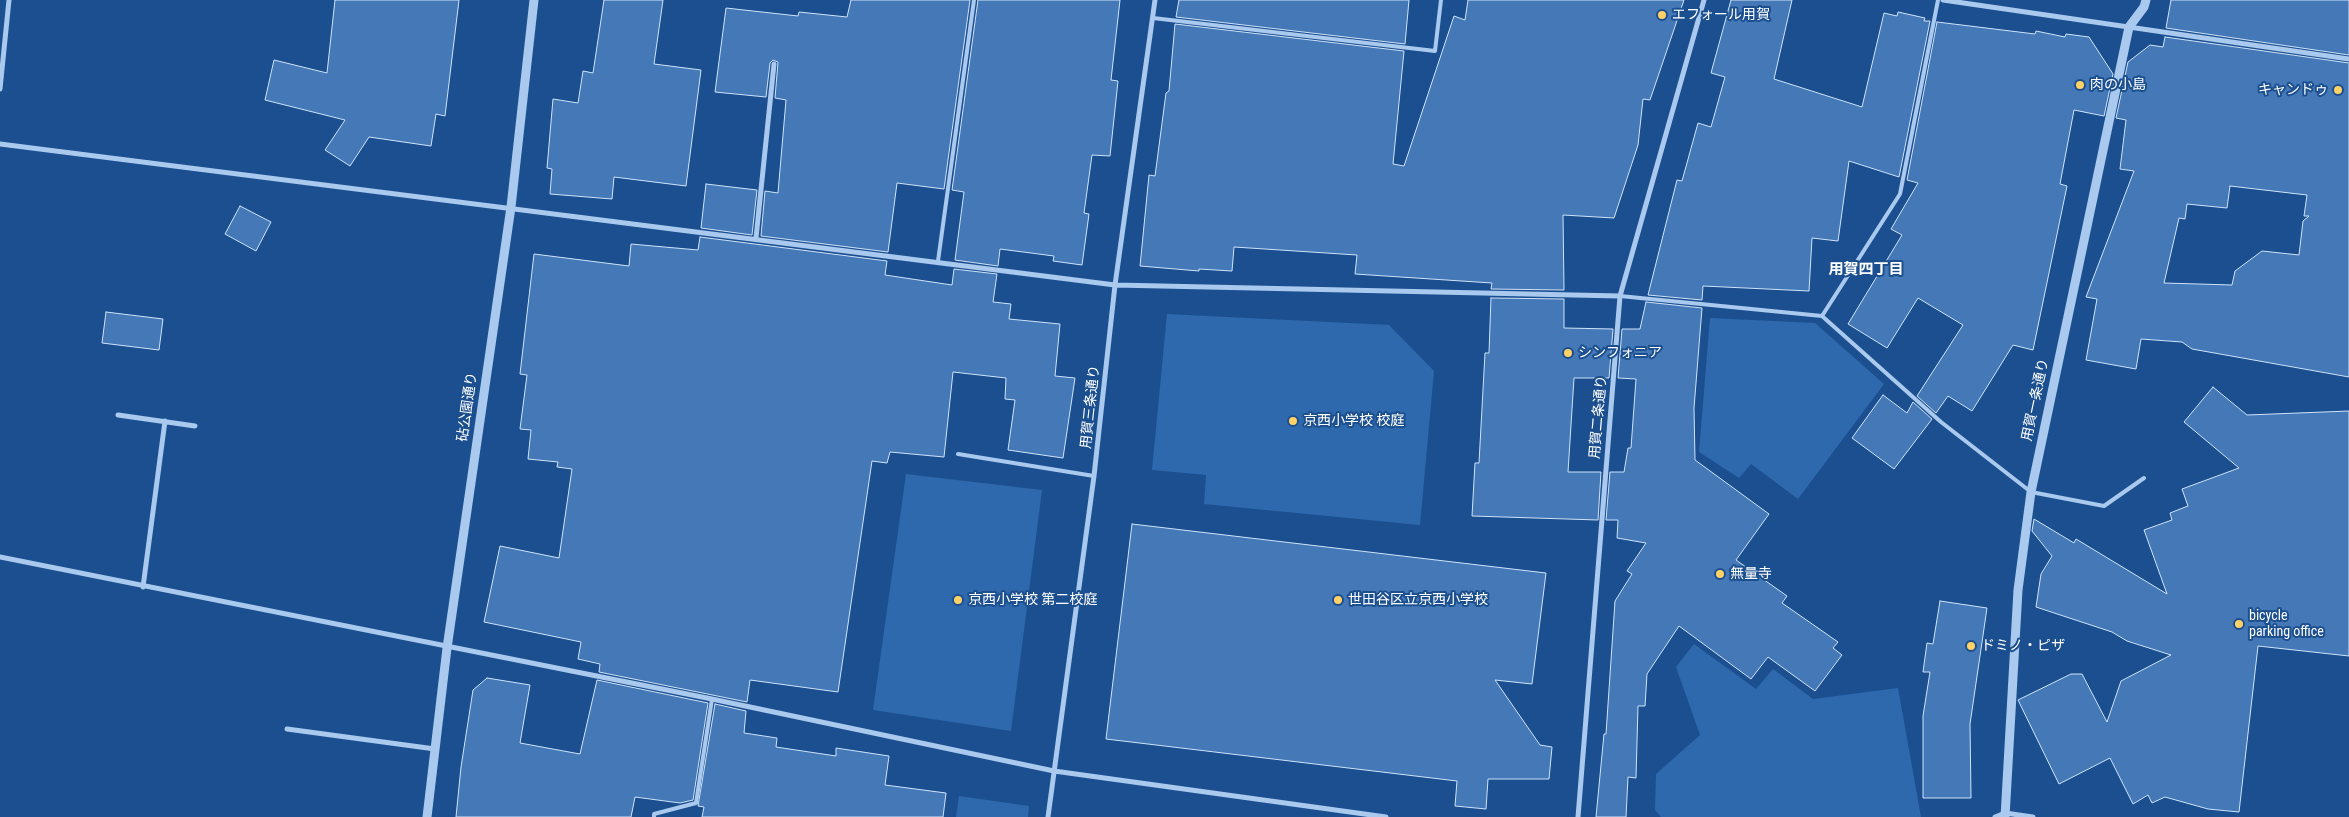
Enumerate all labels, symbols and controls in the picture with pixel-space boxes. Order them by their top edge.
place label: エフォール用賀 [1672,7,1770,23]
marker: エフォール用賀 [1656,9,1668,21]
place label: 肉の小島 [2090,77,2146,93]
marker: 肉の小島 [2074,79,2086,91]
place label: キャンドゥ [2258,82,2328,98]
marker: キャンドゥ [2332,84,2344,96]
district label: 用賀四丁目 [1829,261,1903,279]
place label: シンフォニア [1578,345,1662,361]
marker: シンフォニア [1562,347,1574,359]
street label: 用賀一条通り [2019,357,2053,443]
street label: 用賀三条通り [1078,364,1104,450]
street label: 砧公園通り [455,371,481,443]
street label: 用賀二条通り [1587,374,1611,460]
place label: 京西小学校 校庭 [1303,413,1404,429]
marker: 京西小学校 校庭 [1287,415,1299,427]
place label: 無量寺 [1730,566,1772,582]
marker: 無量寺 [1714,568,1726,580]
place label: 京西小学校 第二校庭 [968,592,1097,608]
place label: 世田谷区立京西小学校 [1348,592,1488,608]
marker: 京西小学校 第二校庭 [952,594,964,606]
marker: 世田谷区立京西小学校 [1332,594,1344,606]
place label: bicycle parking office [2249,608,2324,640]
marker: bicycle parking office [2233,618,2245,630]
place label: ドミノ・ピザ [1981,638,2065,654]
marker: ドミノ・ピザ [1965,640,1977,652]

